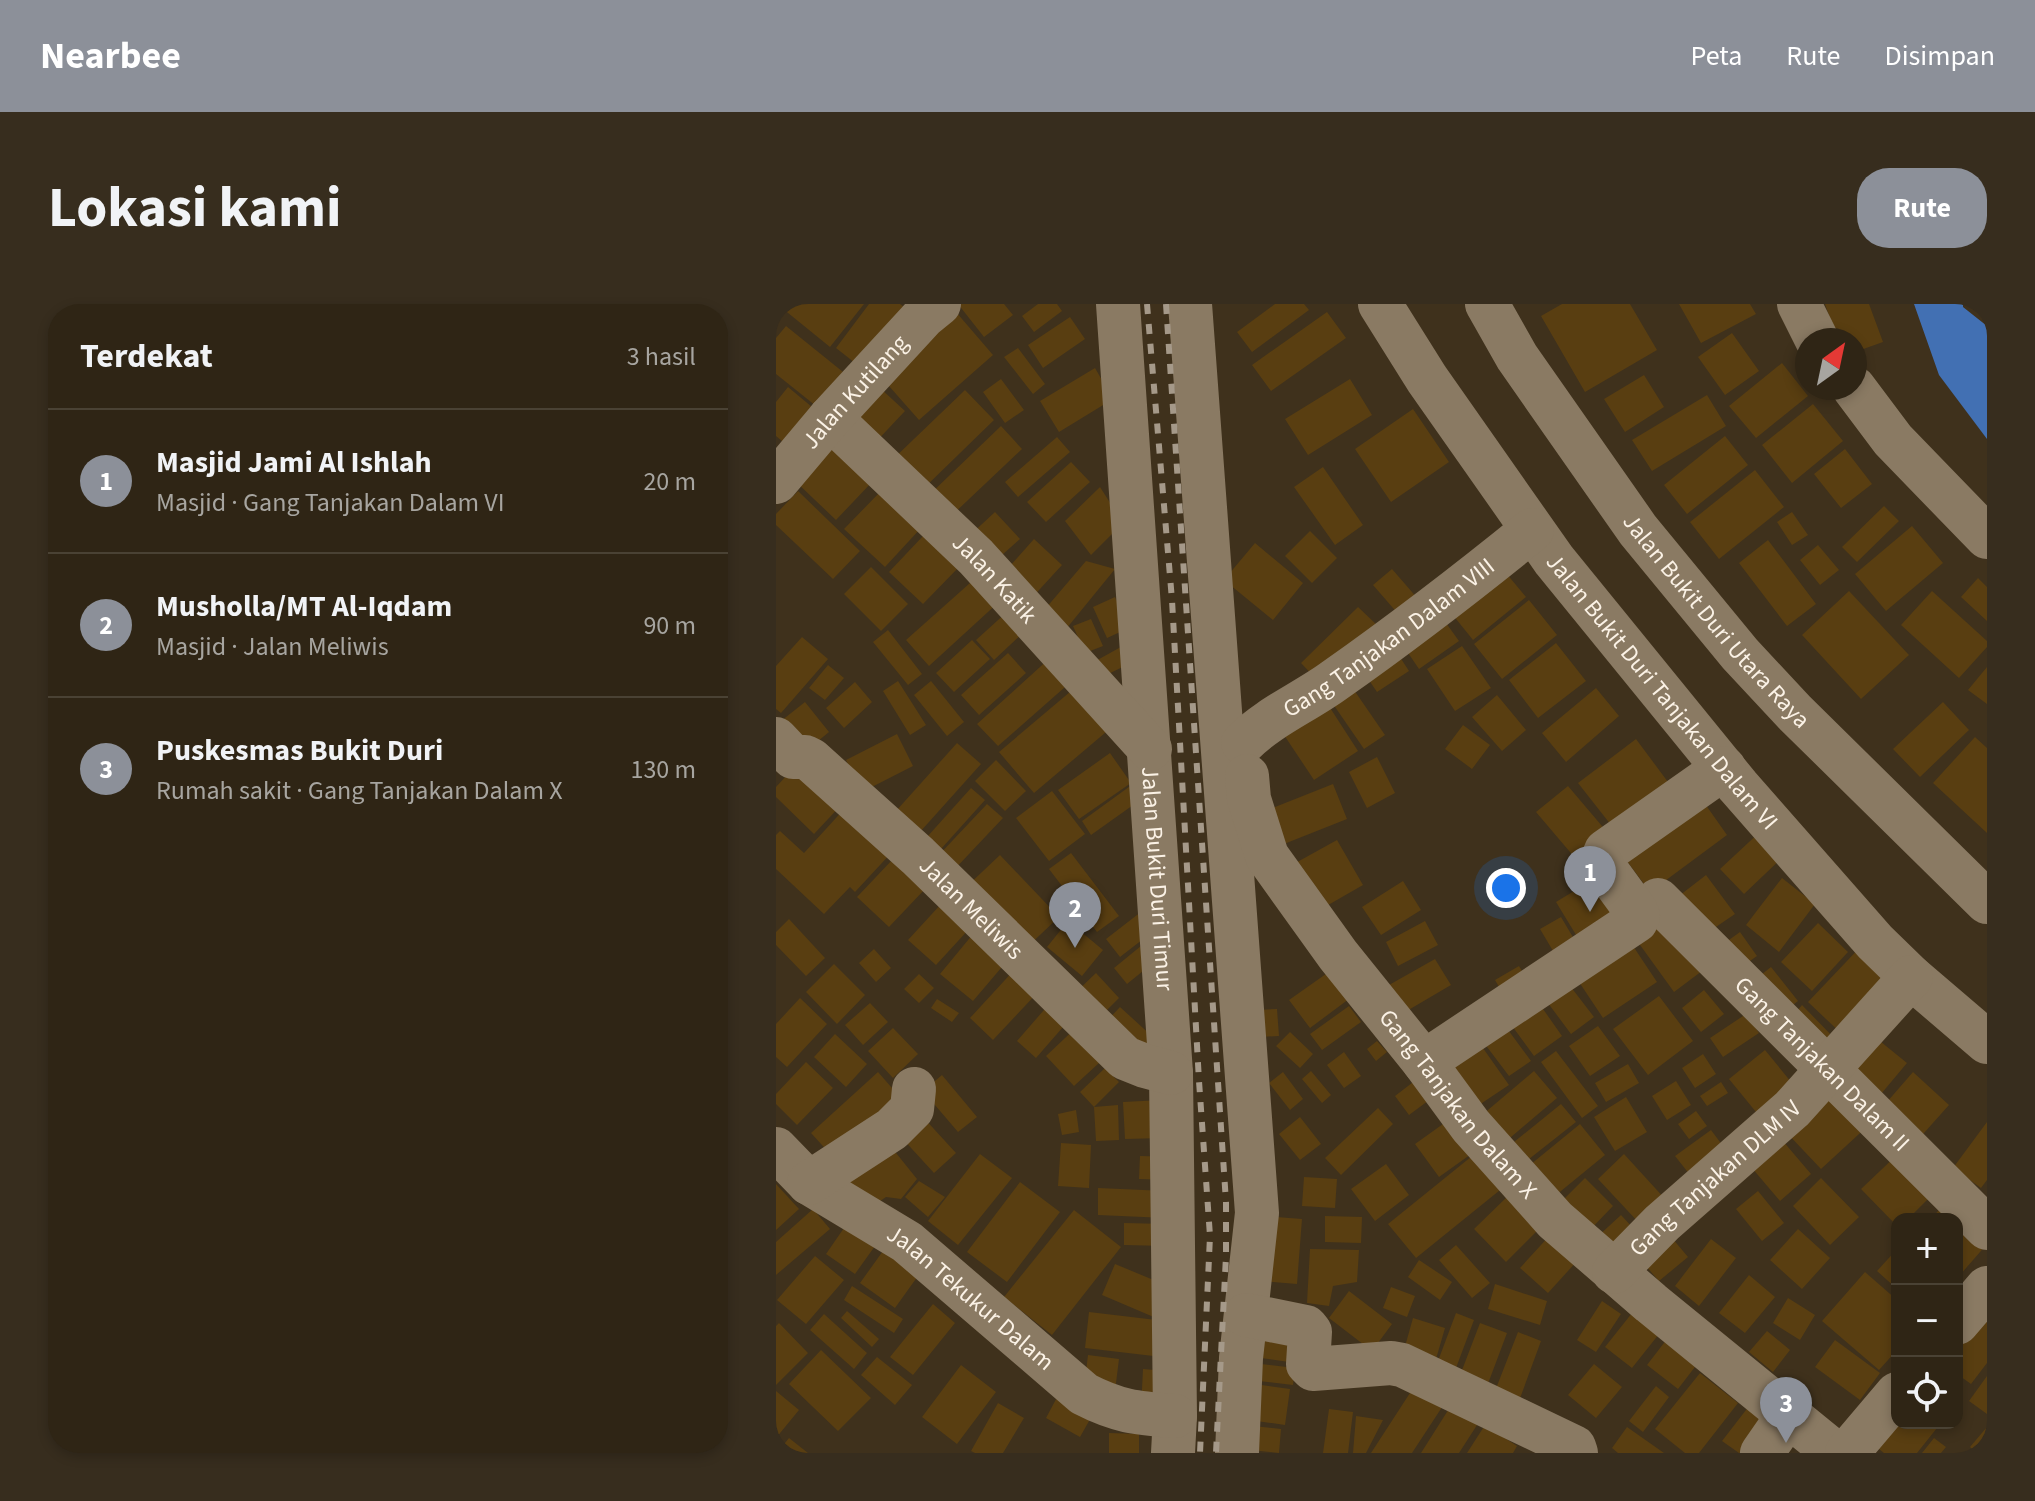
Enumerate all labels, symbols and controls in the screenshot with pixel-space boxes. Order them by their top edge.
text: Nearbee [40,29,181,83]
text: Peta [1691,36,1742,76]
text: Rute [1786,36,1840,76]
text: Disimpan [1884,36,1995,76]
button: Rute [1857,168,1987,248]
text: Lokasi kami [48,169,342,248]
street label: Jalan Kutilang [794,327,916,457]
north arrow [1795,328,1867,400]
text: Terdekat [80,332,213,381]
text: 3 hasil [627,338,696,375]
text: Masjid Jami Al Ishlah [156,441,432,484]
text: 1 [99,463,113,500]
text: 20 m [643,463,696,500]
text: Masjid · Gang Tanjakan Dalam VI [156,484,505,521]
street label: Jalan Bukit Duri Utara Raya [1614,506,1818,736]
street label: Jalan Katik [944,526,1046,631]
street label: Jalan Bukit Duri Tanjakan Dalam VI [1538,546,1786,838]
street label: Gang Tanjakan Dalam VIII [1276,549,1502,726]
text: Musholla/MT Al-Iqdam [156,585,452,628]
text: 2 [99,607,113,644]
text: 90 m [643,607,696,644]
text: Masjid · Jalan Meliwis [156,628,389,665]
text: Puskesmas Bukit Duri [156,729,443,772]
text: 3 [99,751,113,788]
text: 130 m [630,751,696,788]
street label: Jalan Bukit Duri Timur [1132,765,1183,993]
text: Rumah sakit · Gang Tanjakan Dalam X [156,772,563,809]
pin: 1 [1564,846,1616,912]
street label: Jalan Meliwis [911,849,1032,968]
your location [1486,868,1526,908]
pin: 2 [1049,882,1101,948]
street label: Gang Tanjakan Dalam II [1727,968,1918,1159]
street label: Gang Tanjakan Dalam X [1371,1001,1546,1206]
street label: Gang Tanjakan DLM IV [1621,1092,1810,1264]
map controls [1891,1213,1963,1429]
button: + [1891,1213,1963,1285]
street label: Jalan Tekukur Dalam [880,1216,1062,1379]
button: − [1891,1285,1963,1357]
button: locate [1891,1357,1963,1429]
pin: 3 [1760,1377,1812,1443]

